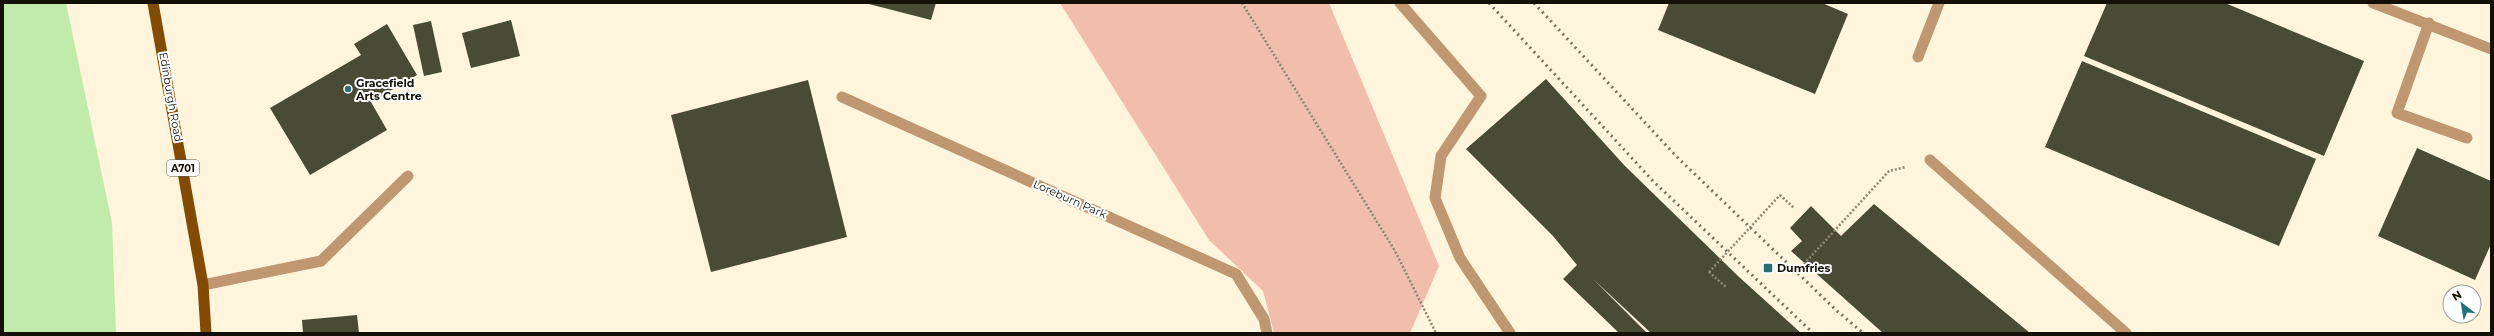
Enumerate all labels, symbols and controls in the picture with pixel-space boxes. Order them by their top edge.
street label: Edinburgh Road [156,51,186,143]
place label: Gracefield Arts Centre [355,76,422,103]
marker: Gracefield Arts Centre [343,84,353,94]
road number: A701 [167,160,199,176]
street label: Loreburn Park [1031,177,1109,222]
place label: Dumfries [1777,261,1830,275]
marker: Dumfries [1762,262,1774,274]
north arrow [2442,284,2482,324]
text: N [2449,287,2464,304]

